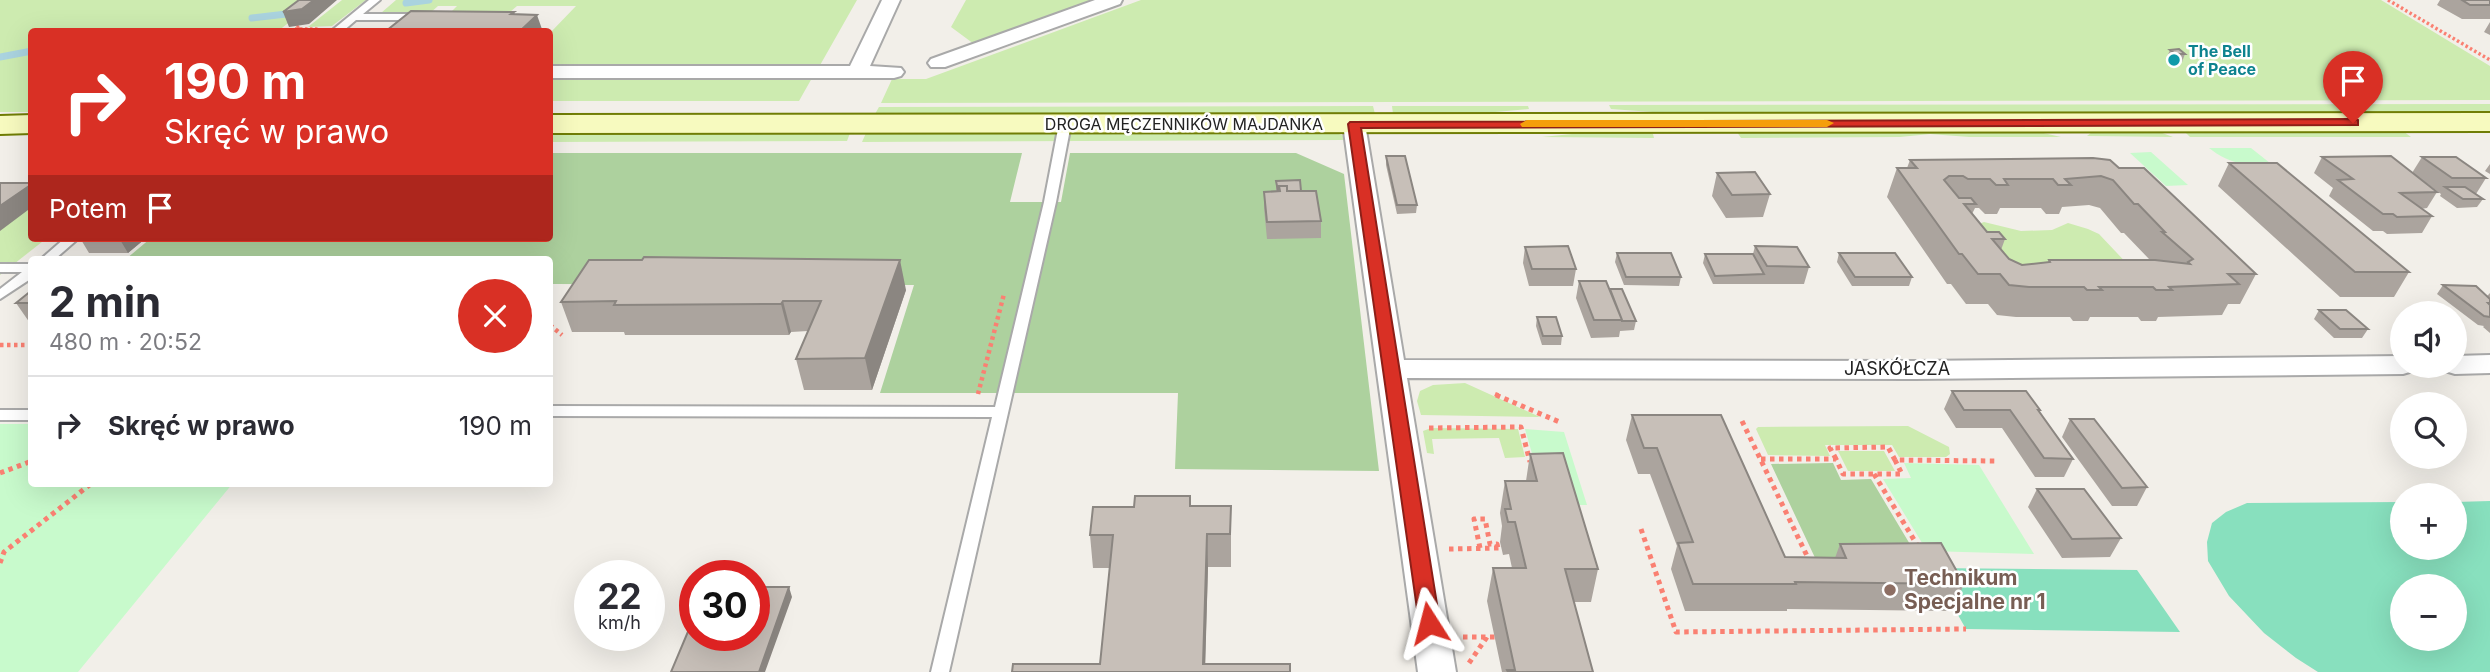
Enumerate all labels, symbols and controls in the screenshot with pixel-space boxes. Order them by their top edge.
place label: The Bell of Peace [2188,41,2256,79]
pin [2323,51,2383,123]
text: 190 m [164,52,306,111]
marker: The Bell of Peace [2166,52,2182,68]
icon: right [49,56,140,147]
icon: arrive [2334,62,2372,100]
text: Skręć w prawo [164,112,389,151]
street label: DROGA MĘCZENNIKÓW MAJDANKA [1045,114,1323,134]
icon: arrive [141,189,179,227]
text: Potem [49,193,127,224]
text: 2 min [49,276,161,327]
button: close [458,279,532,353]
map controls [2390,301,2467,651]
button: sound [2390,301,2467,378]
text: 480 m · 20:52 [49,328,202,356]
street label: JASKÓŁCZA [1844,357,1950,379]
button: search [2390,392,2467,469]
icon: right [49,406,87,444]
text: Skręć w prawo [108,410,295,441]
text: 190 m [459,410,532,441]
button: + [2390,483,2467,560]
speed limit sign: 30 [679,560,770,651]
place label: Technikum Specjalne nr 1 [1904,565,2046,614]
button: − [2390,574,2467,651]
text: 22 [597,575,642,617]
marker: Technikum Specjalne nr 1 [1882,582,1898,598]
position arrow [1392,586,1466,660]
text: km/h [598,612,641,633]

